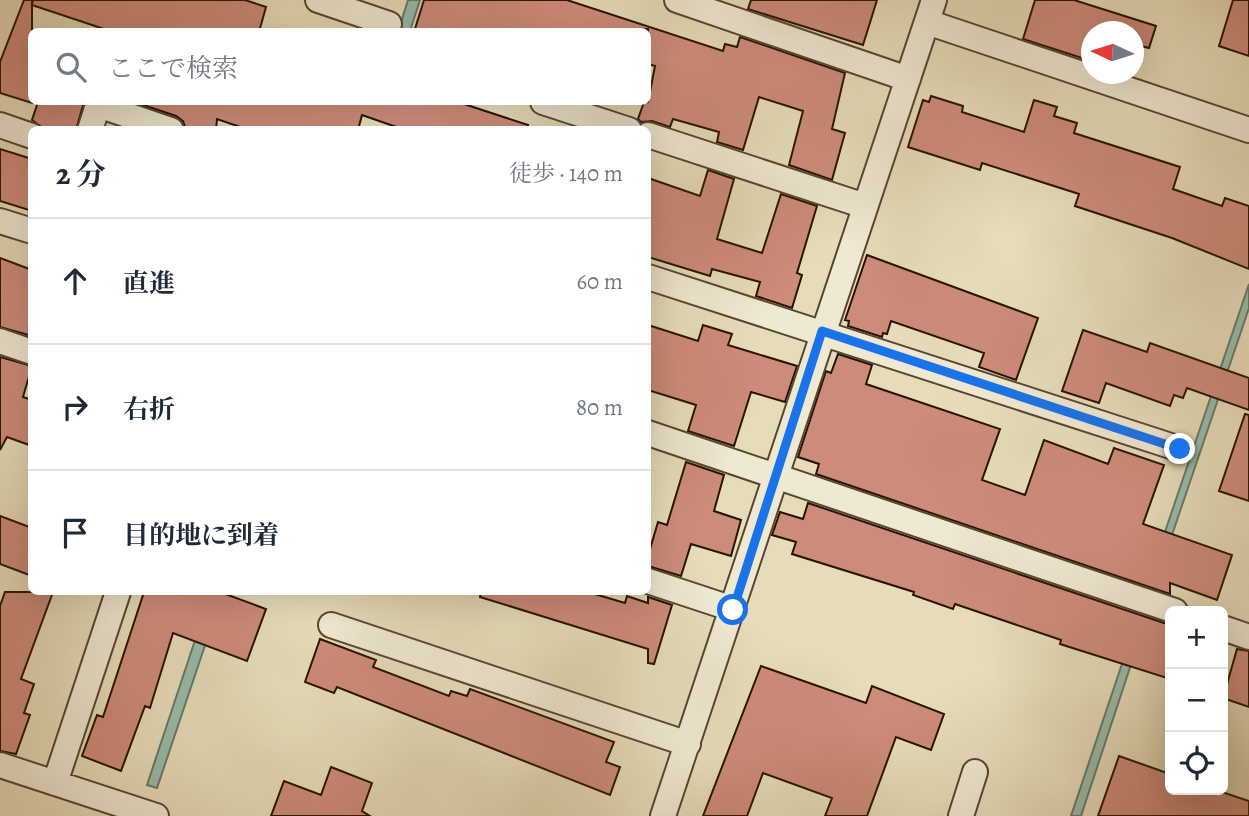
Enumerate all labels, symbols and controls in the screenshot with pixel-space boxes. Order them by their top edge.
north arrow [1081,21,1144,84]
search box [28,28,651,105]
icon: search [52,48,90,86]
text: ここで検索 [108,51,238,86]
text: 2 分 [56,154,106,194]
text: 徒歩 · 140 m [509,158,623,189]
icon: ahead [56,262,94,300]
text: 直進 [123,266,175,301]
text: 60 m [576,266,623,297]
icon: right [56,388,94,426]
text: 右折 [123,392,175,427]
text: 80 m [576,392,623,423]
route end [1164,433,1195,464]
icon: arrive [56,514,94,552]
text: 目的地に到着 [123,518,279,553]
route start [717,594,748,625]
map controls [1165,606,1228,795]
button: + [1165,606,1228,669]
button: − [1165,669,1228,732]
button: locate [1165,732,1228,795]

